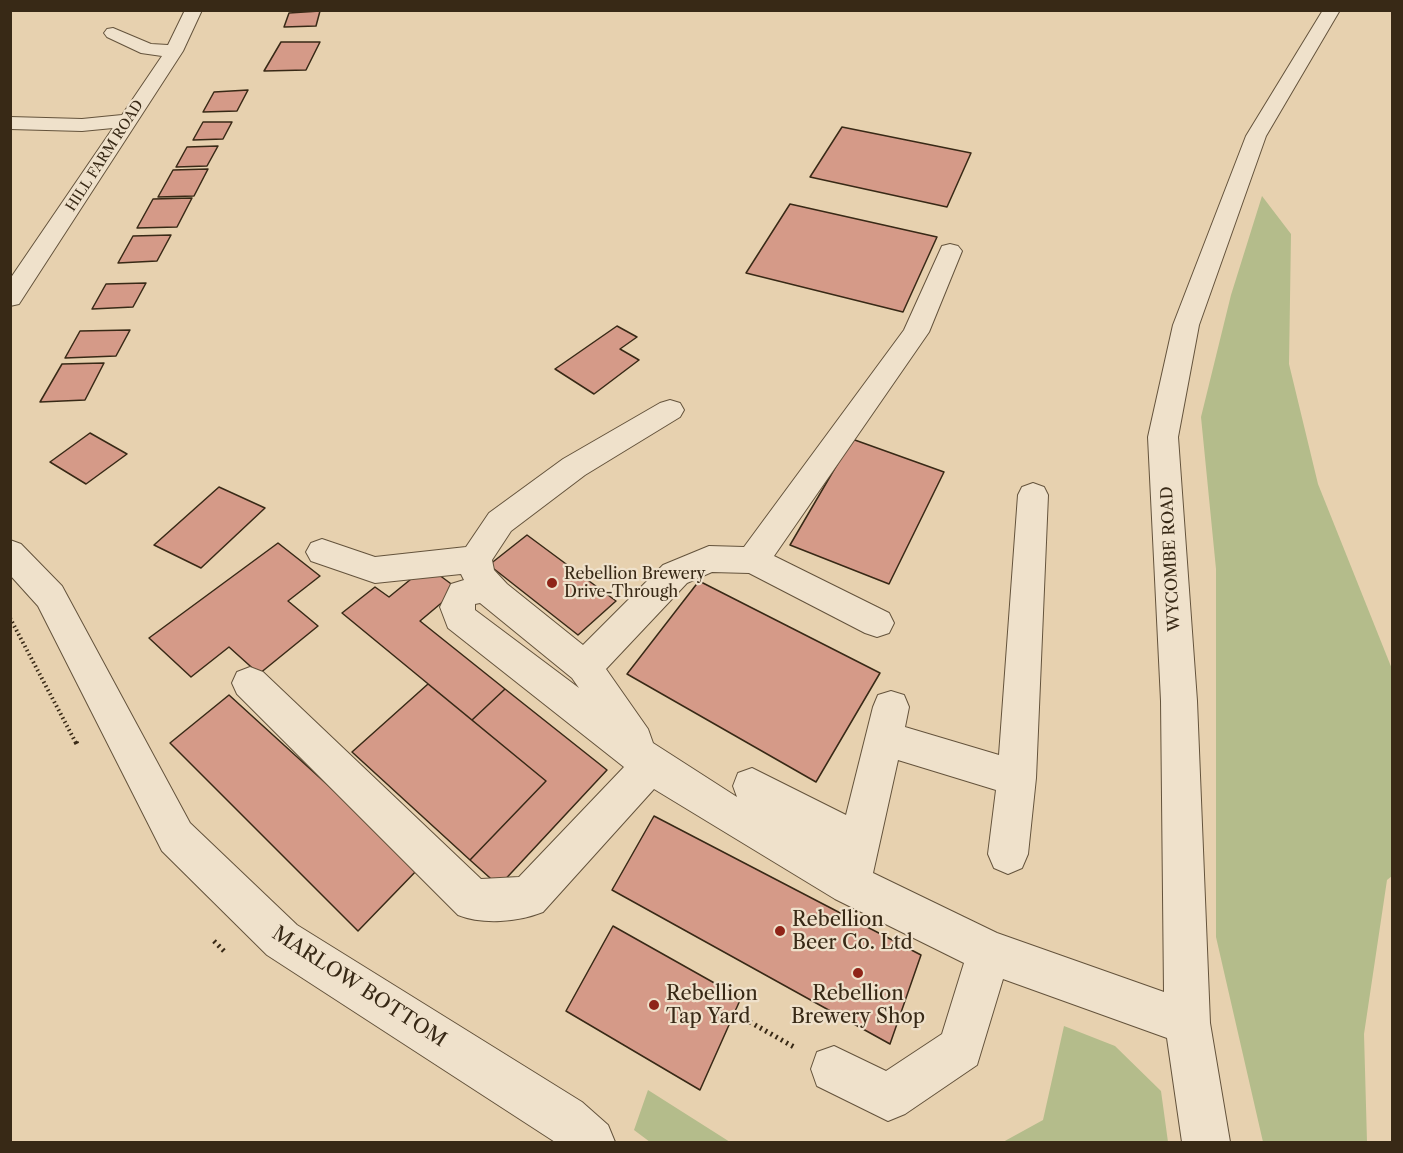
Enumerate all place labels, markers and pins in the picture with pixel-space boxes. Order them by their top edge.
place label: Rebellion Brewery Drive-Through [564,564,705,602]
marker: Rebellion Brewery Drive-Through [545,576,559,590]
place label: Rebellion Beer Co. Ltd [792,908,913,955]
marker: Rebellion Beer Co. Ltd [773,924,787,938]
marker: Rebellion Brewery Shop [851,966,865,980]
place label: Rebellion Tap Yard [666,982,758,1029]
place label: Rebellion Brewery Shop [791,982,925,1029]
marker: Rebellion Tap Yard [647,998,661,1012]

